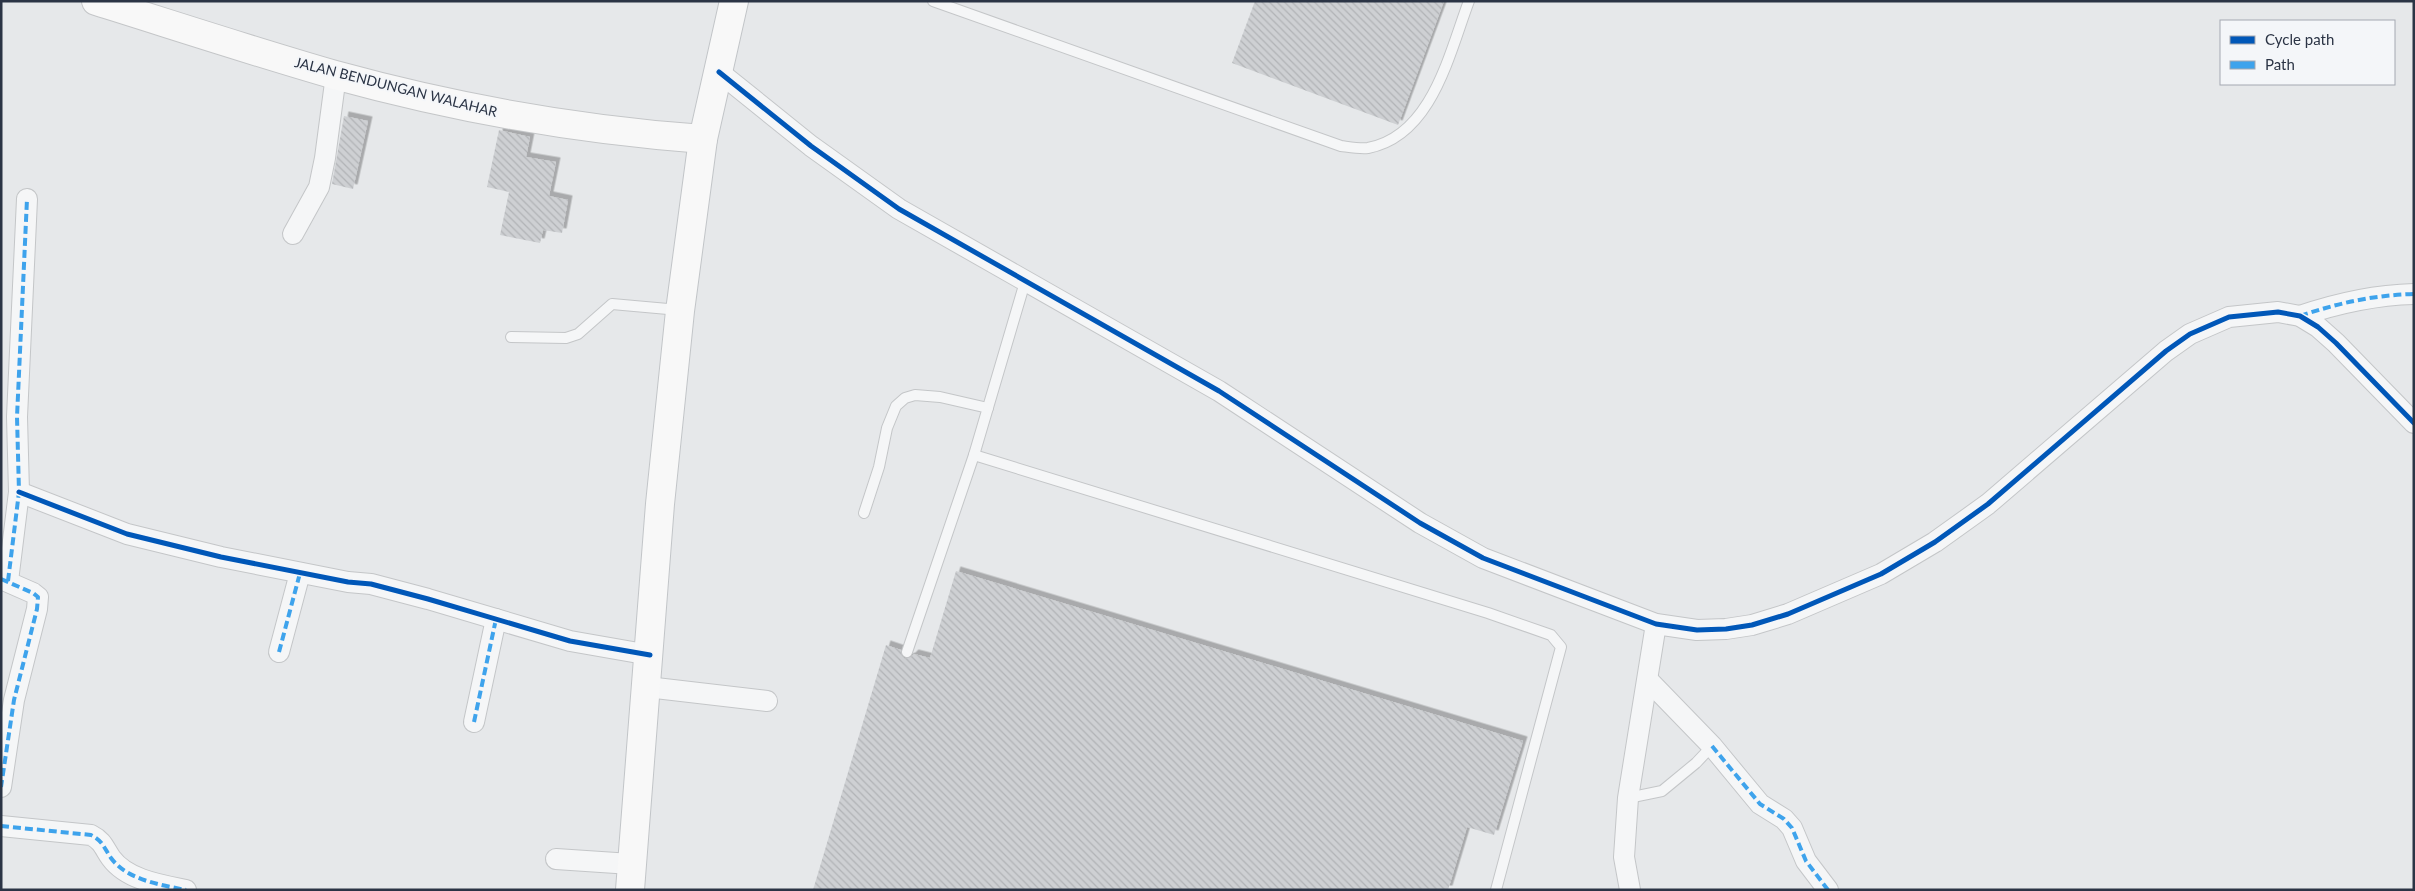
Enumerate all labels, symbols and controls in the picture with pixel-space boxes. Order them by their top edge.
legend [2220,20,2395,85]
text: Cycle path [2265,30,2334,48]
street label: JALAN BENDUNGAN WALAHAR [293,53,499,120]
text: Path [2265,55,2295,73]

